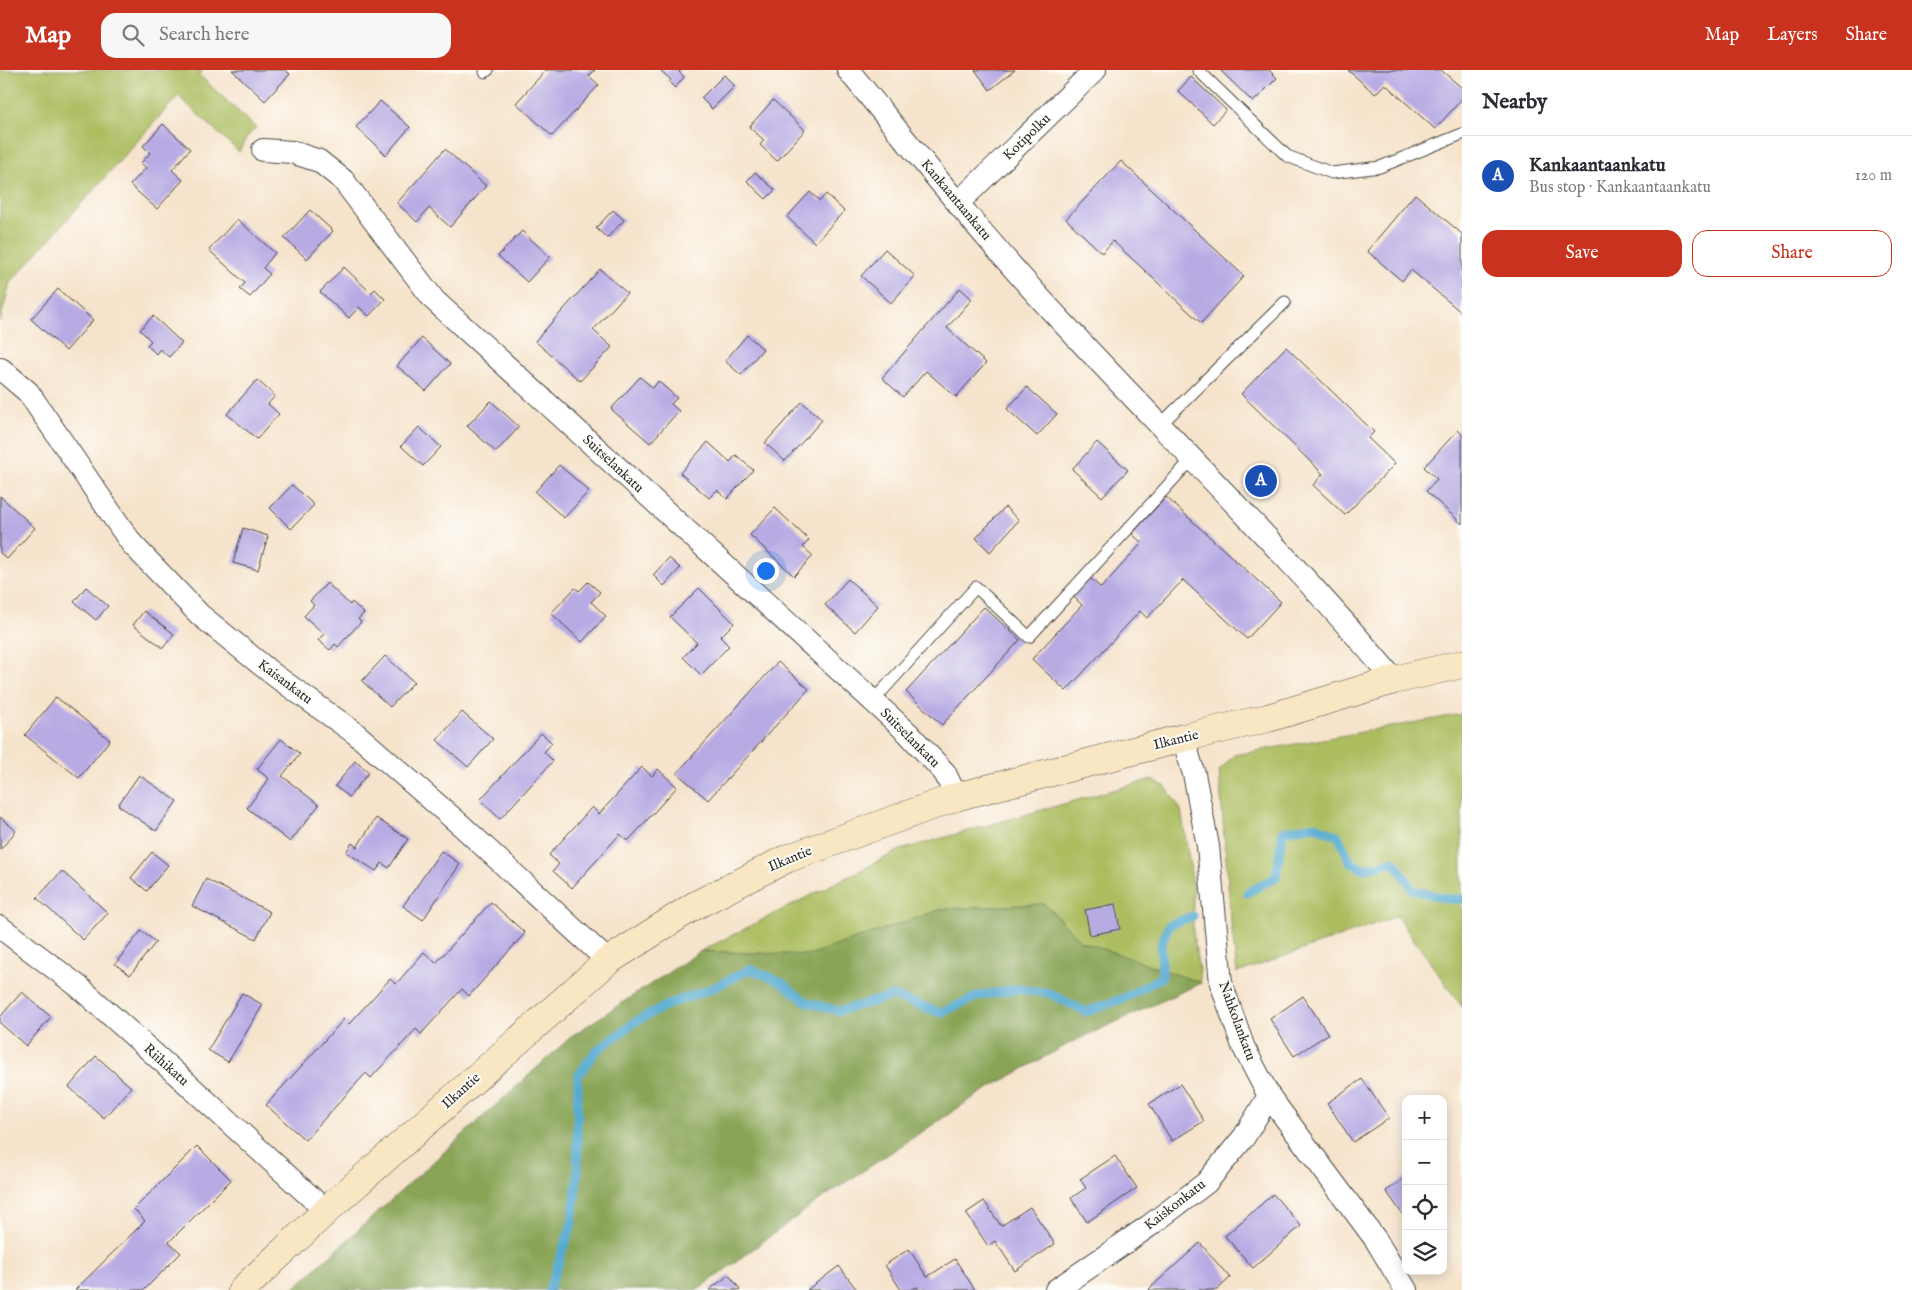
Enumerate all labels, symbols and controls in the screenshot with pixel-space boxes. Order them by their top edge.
search box [101,13,451,58]
text: Map [25,20,71,51]
icon: search [119,21,147,49]
text: Search here [159,23,250,47]
text: Map [1705,24,1739,47]
text: Layers [1767,24,1818,47]
text: Share [1846,24,1887,47]
text: Nearby [1482,89,1547,116]
street label: Kotipolku [999,110,1055,164]
text: Kankaantaankatu [1529,154,1666,178]
street label: Kankaantaankatu [917,156,995,244]
text: A [1493,166,1503,186]
text: 120 m [1855,166,1892,186]
text: Bus stop · Kankaantaankatu [1529,178,1711,198]
button: Save [1482,230,1682,277]
button: Share [1692,230,1892,277]
street label: Suitselankatu [579,431,647,497]
pin: A [1245,462,1277,500]
your location [753,558,779,584]
street label: Kaisankatu [254,656,316,708]
street label: Suitselankatu [876,704,944,772]
street label: Ilkantie [1152,726,1201,754]
street label: Ilkantie [765,842,815,876]
street label: Nahkolankatu [1214,979,1260,1063]
street label: Riihikatu [140,1040,192,1090]
street label: Ilkantie [438,1069,484,1113]
map controls [1402,1095,1447,1275]
button: + [1402,1095,1447,1140]
button: − [1402,1140,1447,1185]
street label: Kaiskonkatu [1141,1176,1209,1234]
button: locate [1402,1185,1447,1230]
button: layers [1402,1230,1447,1275]

